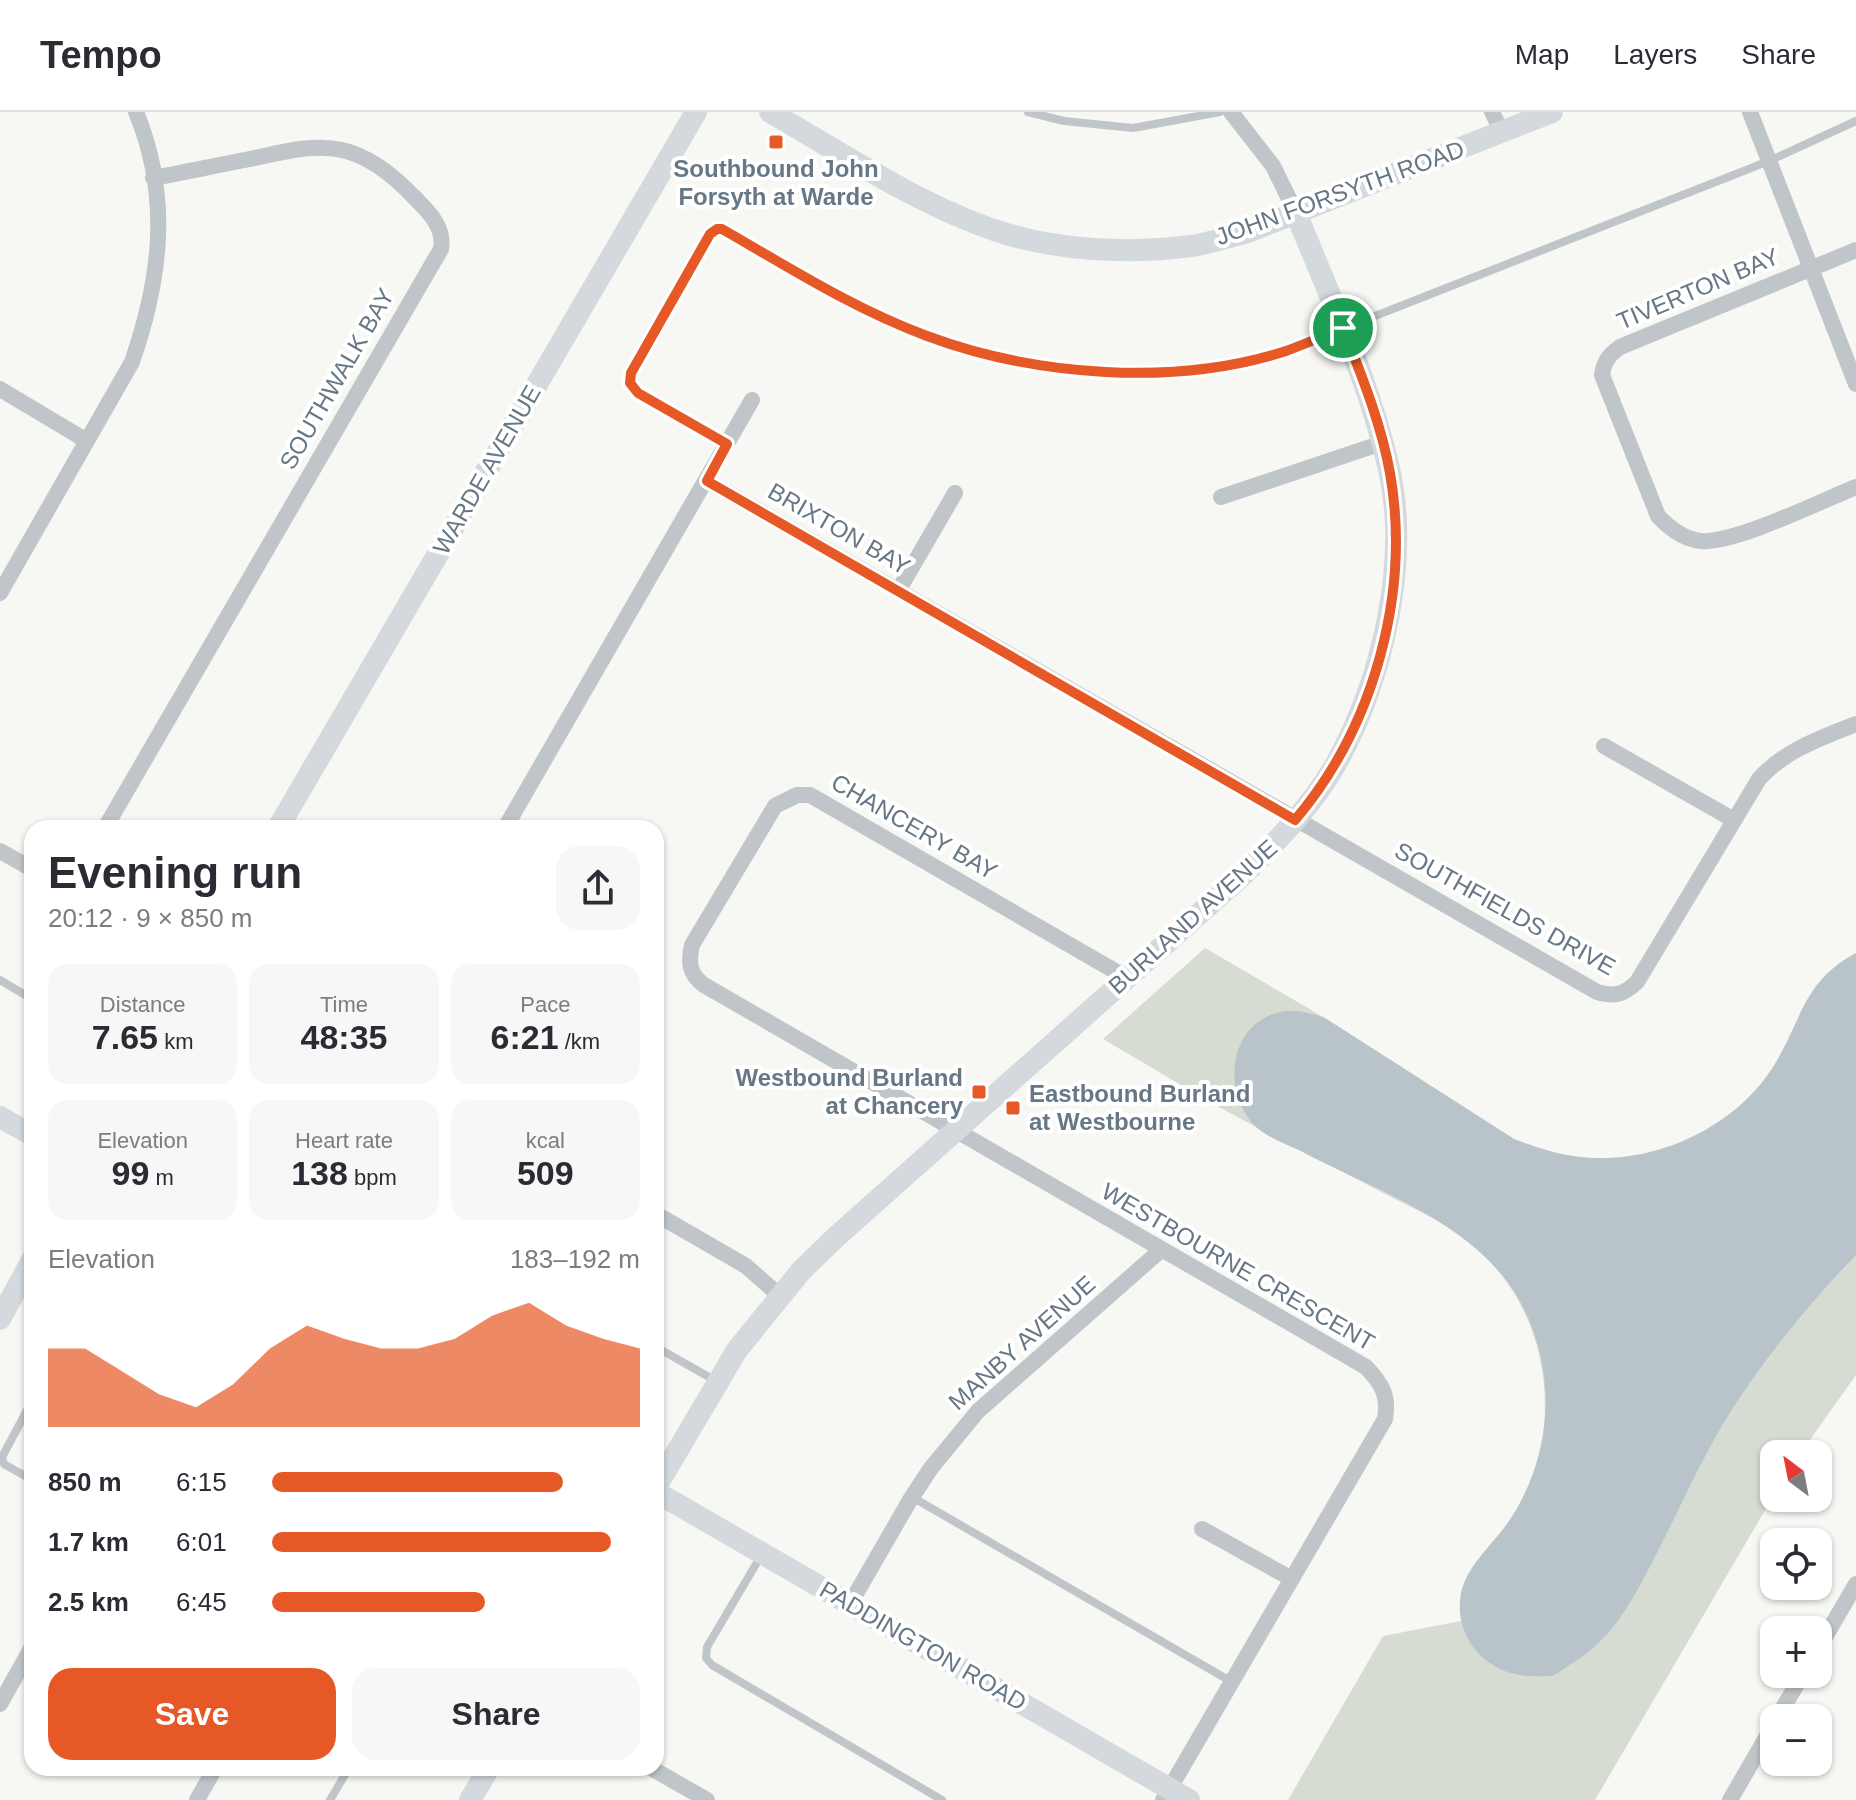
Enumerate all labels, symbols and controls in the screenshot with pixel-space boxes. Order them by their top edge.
text: Tempo [40,34,162,76]
text: Map [1515,39,1569,70]
text: Layers [1613,39,1697,70]
text: Share [1741,39,1816,70]
marker: Southbound John Forsyth at Warde [767,133,785,151]
street label: JOHN FORSYTH ROAD [1212,135,1468,250]
place label: Southbound John Forsyth at Warde [673,155,879,210]
street label: TIVERTON BAY [1613,242,1783,335]
street label: SOUTHWALK BAY [274,284,399,474]
pin [1309,294,1377,362]
icon: arrive [1321,306,1365,350]
street label: WARDE AVENUE [427,380,546,559]
street label: BRIXTON BAY [764,477,915,580]
street label: CHANCERY BAY [827,768,1002,885]
street label: BURLAND AVENUE [1103,834,1282,999]
street label: SOUTHFIELDS DRIVE [1390,837,1620,980]
button: share [556,846,640,930]
text: Evening run [48,848,302,897]
text: 20:12 · 9 × 850 m [48,903,253,933]
text: Distance [100,992,185,1017]
text: Time [320,992,368,1017]
text: Pace [520,992,570,1017]
text: 7.65 [92,1018,158,1056]
text: 48:35 [301,1018,387,1056]
text: 6:21 [491,1018,559,1056]
text: km [158,1029,193,1054]
text: /km [559,1029,600,1054]
place label: Westbound Burland at Chancery [735,1064,964,1119]
place label: Eastbound Burland at Westbourne [1029,1080,1250,1135]
marker: Westbound Burland at Chancery [970,1083,988,1101]
marker: Eastbound Burland at Westbourne [1004,1099,1022,1117]
text: Elevation [97,1128,188,1153]
text: Heart rate [295,1128,393,1153]
text: kcal [526,1128,565,1153]
text: 99 [112,1154,149,1192]
text: 138 [291,1154,348,1192]
text: 509 [517,1154,574,1192]
text: m [149,1165,174,1190]
text: bpm [348,1165,397,1190]
street label: WESTBOURNE CRESCENT [1097,1177,1380,1356]
text: Elevation [48,1244,155,1274]
text: 183–192 m [510,1244,640,1274]
street label: MANBY AVENUE [943,1270,1100,1415]
north arrow [1760,1440,1832,1512]
map controls [1760,1440,1832,1776]
text: 850 m [48,1467,122,1497]
text: 6:15 [176,1467,227,1497]
text: 1.7 km [48,1527,129,1557]
text: 6:01 [176,1527,227,1557]
button: locate [1760,1528,1832,1600]
street label: PADDINGTON ROAD [815,1575,1031,1716]
text: 2.5 km [48,1587,129,1617]
text: 6:45 [176,1587,227,1617]
button: + [1760,1616,1832,1688]
button: Save [48,1668,336,1760]
button: Share [352,1668,640,1760]
button: − [1760,1704,1832,1776]

